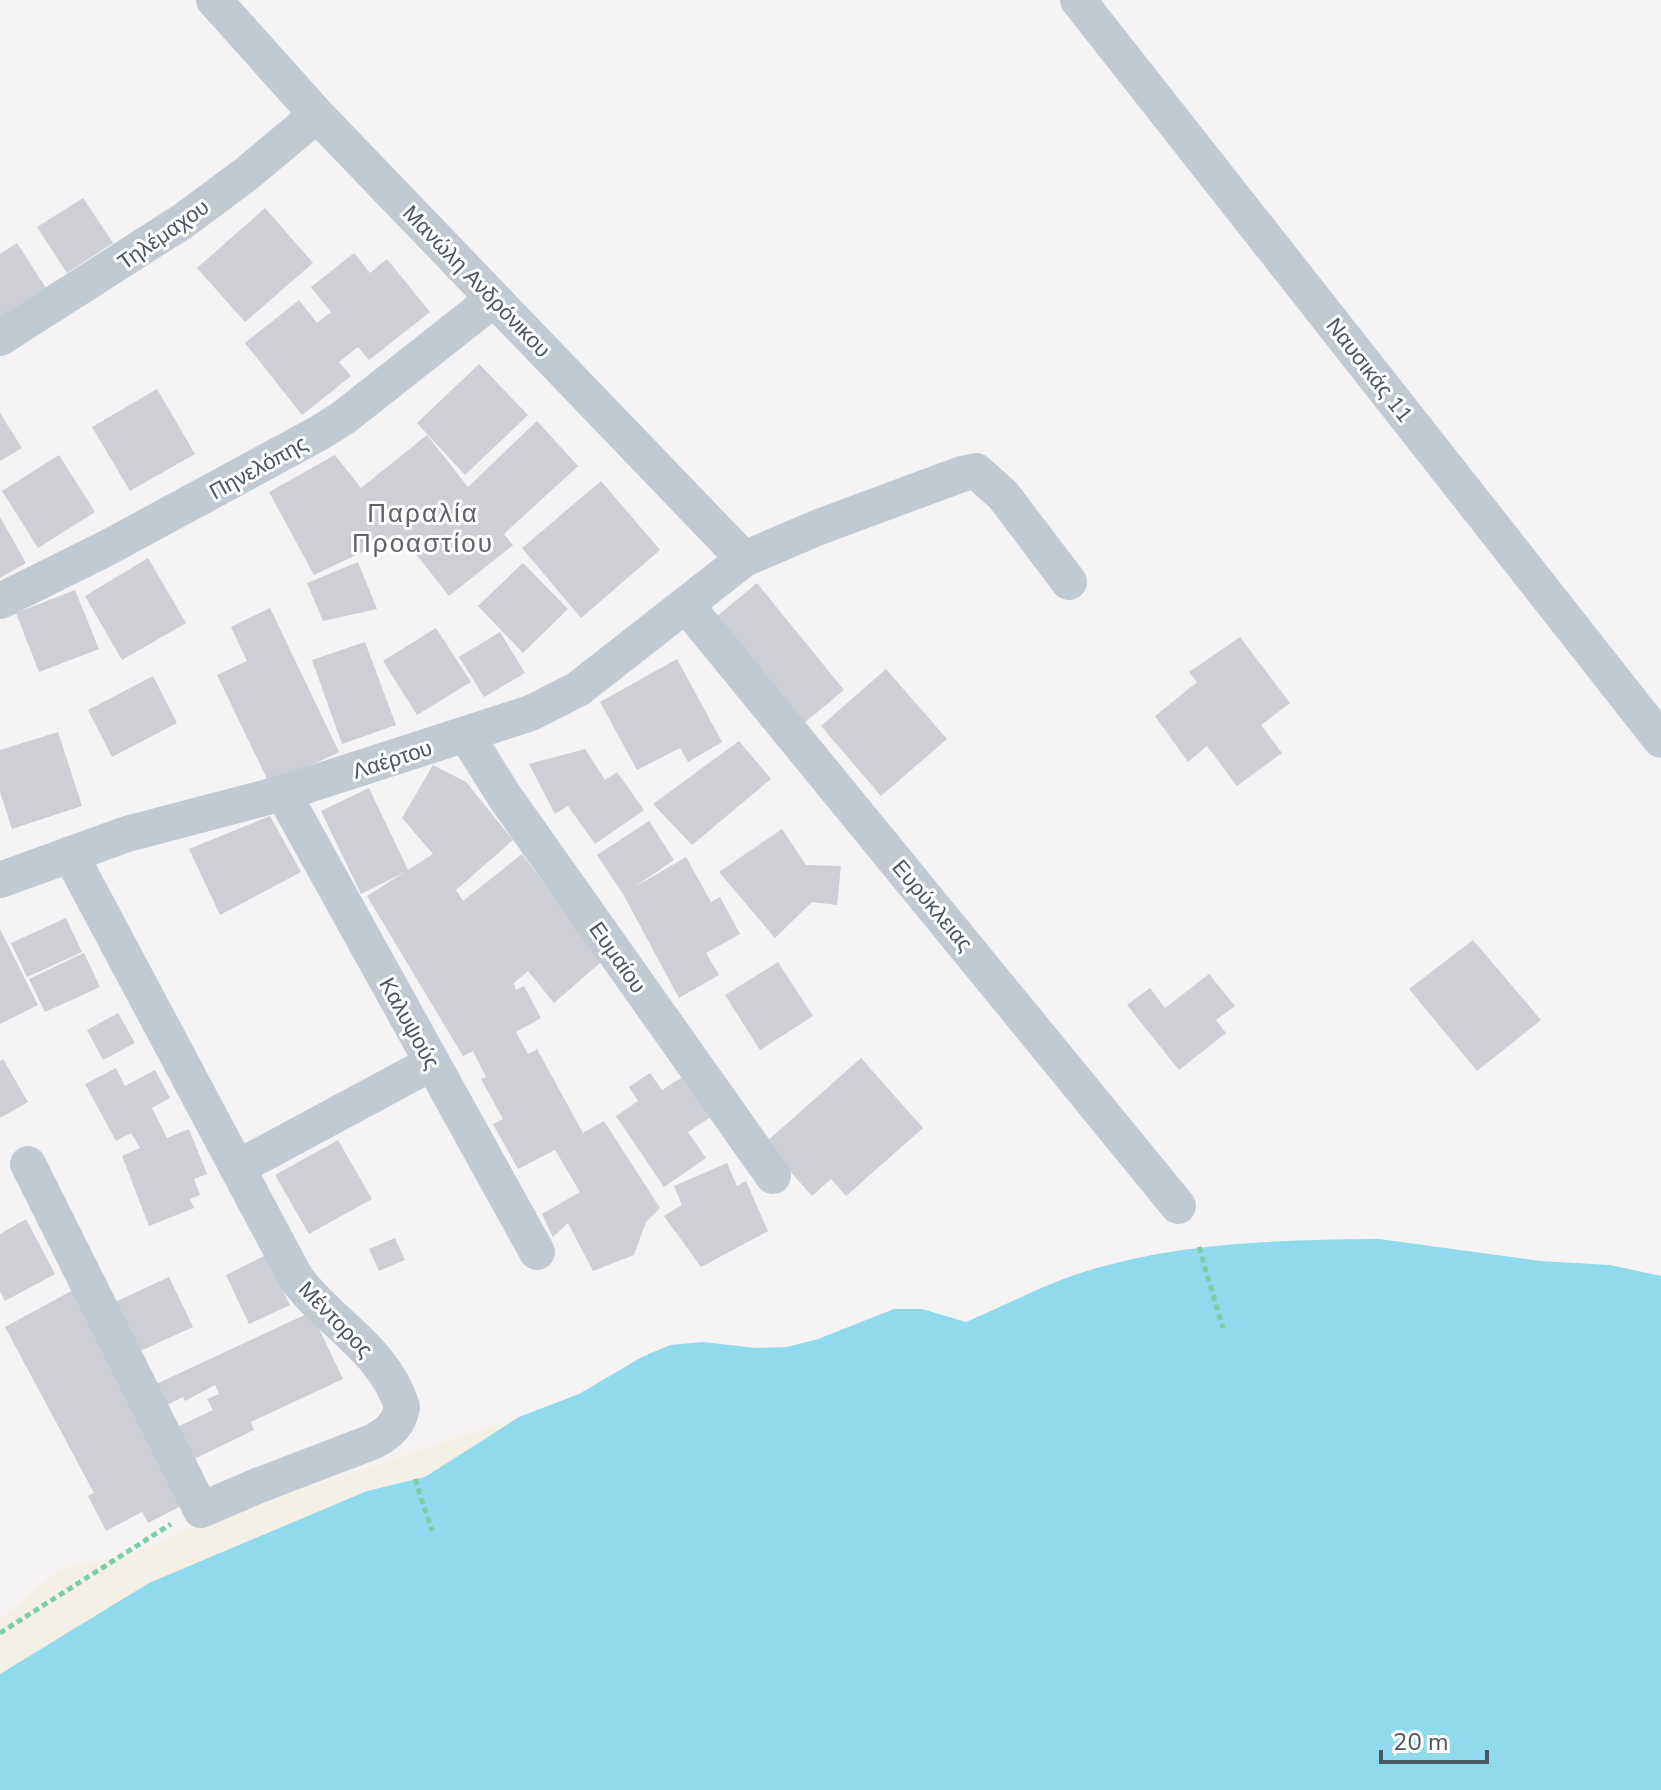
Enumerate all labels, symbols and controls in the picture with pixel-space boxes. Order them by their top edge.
street label: Τηλέμαχου [112,192,215,277]
street label: Μανώλη Ανδρόνικου [396,199,557,364]
street label: Ναυσικάς 11 [1319,312,1420,429]
street label: Πηνελόπης [204,429,313,507]
district label: Παραλία Προαστίου [352,496,494,561]
street label: Λαέρτου [349,733,436,787]
street label: Ευρύκλειας [885,853,979,958]
street label: Ευμαίου [582,916,653,999]
street label: Καλυψούς [372,972,447,1075]
street label: Μέντορος [291,1275,379,1364]
scale bar [1381,1714,1487,1764]
text: 20 m [1393,1726,1449,1758]

